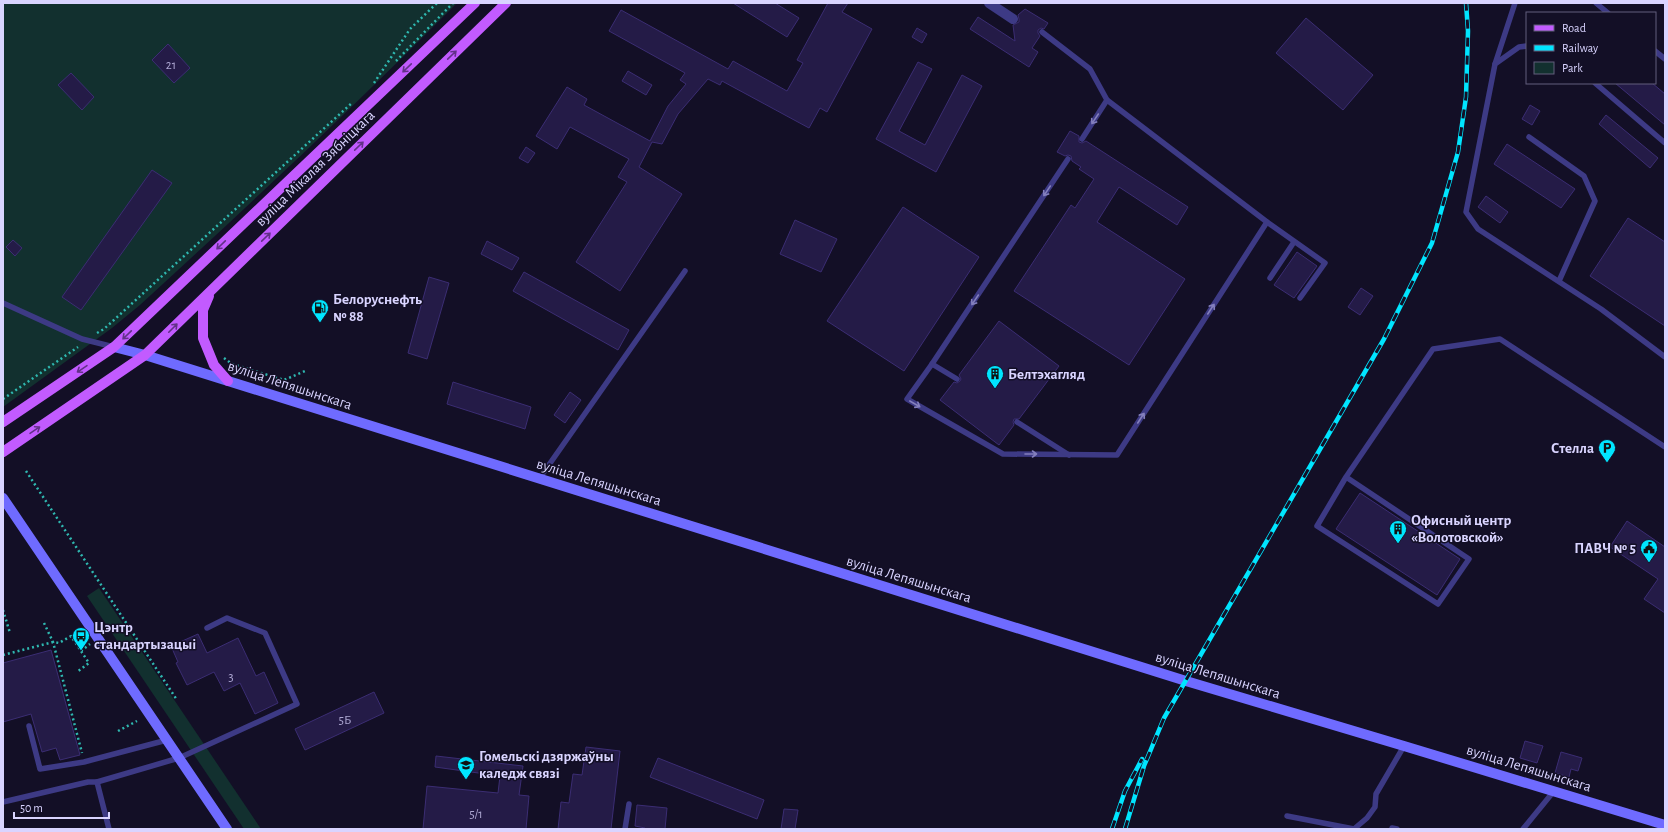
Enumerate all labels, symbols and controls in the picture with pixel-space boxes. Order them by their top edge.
legend [1526,12,1656,84]
text: Road [1562,22,1586,34]
text: Railway [1562,42,1598,55]
one-way arrow [447,50,457,60]
house number: 21 [166,59,176,72]
text: Park [1562,62,1583,74]
one-way arrow [402,64,412,73]
street label: вуліца Мікалая Зябніцкага [253,108,378,229]
one-way arrow [1090,114,1099,125]
one-way arrow [354,141,364,151]
one-way arrow [1043,185,1051,196]
one-way arrow [261,232,271,242]
one-way arrow [216,240,226,250]
place label: Белоруснефть № 88 [333,292,422,324]
one-way arrow [971,294,979,305]
fuel station icon: Белоруснефть № 88 [310,298,330,323]
one-way arrow [1208,303,1216,315]
one-way arrow [168,323,178,332]
one-way arrow [122,330,132,339]
street label: вуліца Лепяшынскага [226,358,354,413]
building icon: Белтэхагляд [985,364,1005,389]
one-way arrow [77,365,88,373]
place label: Белтэхагляд [1008,367,1085,382]
one-way arrow [909,400,921,408]
one-way arrow [1137,413,1145,424]
one-way arrow [29,426,40,434]
parking icon: Стелла [1597,438,1617,463]
place label: Стелла [1551,441,1594,456]
one-way arrow [1024,450,1037,458]
street label: вуліца Лепяшынскага [535,456,663,509]
place label: Офисный центр «Волотовской» [1411,513,1511,545]
building icon: Офисный центр «Волотовской» [1388,519,1408,544]
public building icon: ПАВЧ № 5 [1639,538,1659,563]
place label: ПАВЧ № 5 [1574,541,1636,556]
street label: вуліца Лепяшынскага [845,553,973,606]
place label: Цэнтр стандартызацыі [94,620,196,652]
bus stop icon: Цэнтр стандартызацыі [71,626,91,651]
street label: вуліца Лепяшынскага [1154,649,1282,702]
house number: 3 [228,671,234,684]
house number: 5Б [339,714,351,727]
street label: вуліца Лепяшынскага [1465,742,1593,795]
place label: Гомельскі дзяржаўны каледж связі [479,749,614,781]
school or university icon: Гомельскі дзяржаўны каледж связі [456,755,476,780]
scale bar [14,794,109,820]
text: 50 m [20,802,43,814]
house number: 5/1 [469,808,483,821]

